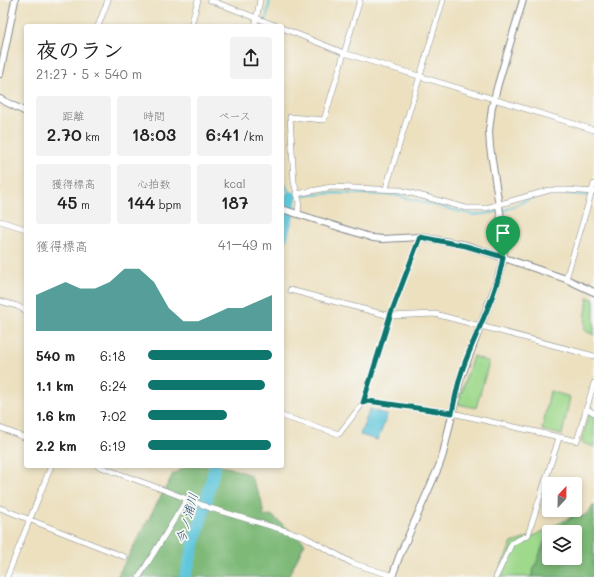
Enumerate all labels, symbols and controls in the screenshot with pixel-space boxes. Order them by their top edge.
text: 夜のラン [36,35,124,64]
button: share [230,37,272,79]
text: 21:27 · 5 × 540 m [36,65,142,82]
text: 距離 [62,108,84,123]
text: 時間 [143,108,165,123]
text: ペース [218,108,251,123]
text: 2.70 [47,123,82,145]
text: 18:03 [132,123,176,145]
text: 6:41 [206,123,240,145]
text: km [82,129,100,144]
text: /km [240,129,263,144]
text: 獲得標高 [51,176,95,191]
text: 心拍数 [137,176,170,191]
text: kcal [224,176,246,191]
text: 45 [57,191,77,213]
text: 144 [127,191,155,213]
text: 187 [221,191,248,213]
text: m [77,197,90,212]
text: bpm [155,197,181,212]
pin [486,216,520,257]
icon: arrive [492,222,514,244]
text: 41–49 m [218,236,272,253]
text: 獲得標高 [36,237,88,254]
text: 540 m [36,347,75,364]
text: 6:18 [100,347,126,364]
text: 1.1 km [36,377,74,394]
text: 6:24 [100,377,127,394]
text: 1.6 km [36,407,76,424]
text: 7:02 [100,407,127,424]
text: 2.2 km [36,437,77,454]
text: 6:19 [100,437,125,454]
north arrow [542,477,582,517]
map controls [542,477,582,565]
water label: 今ノ浦川 [171,491,201,545]
button: layers [542,525,582,565]

